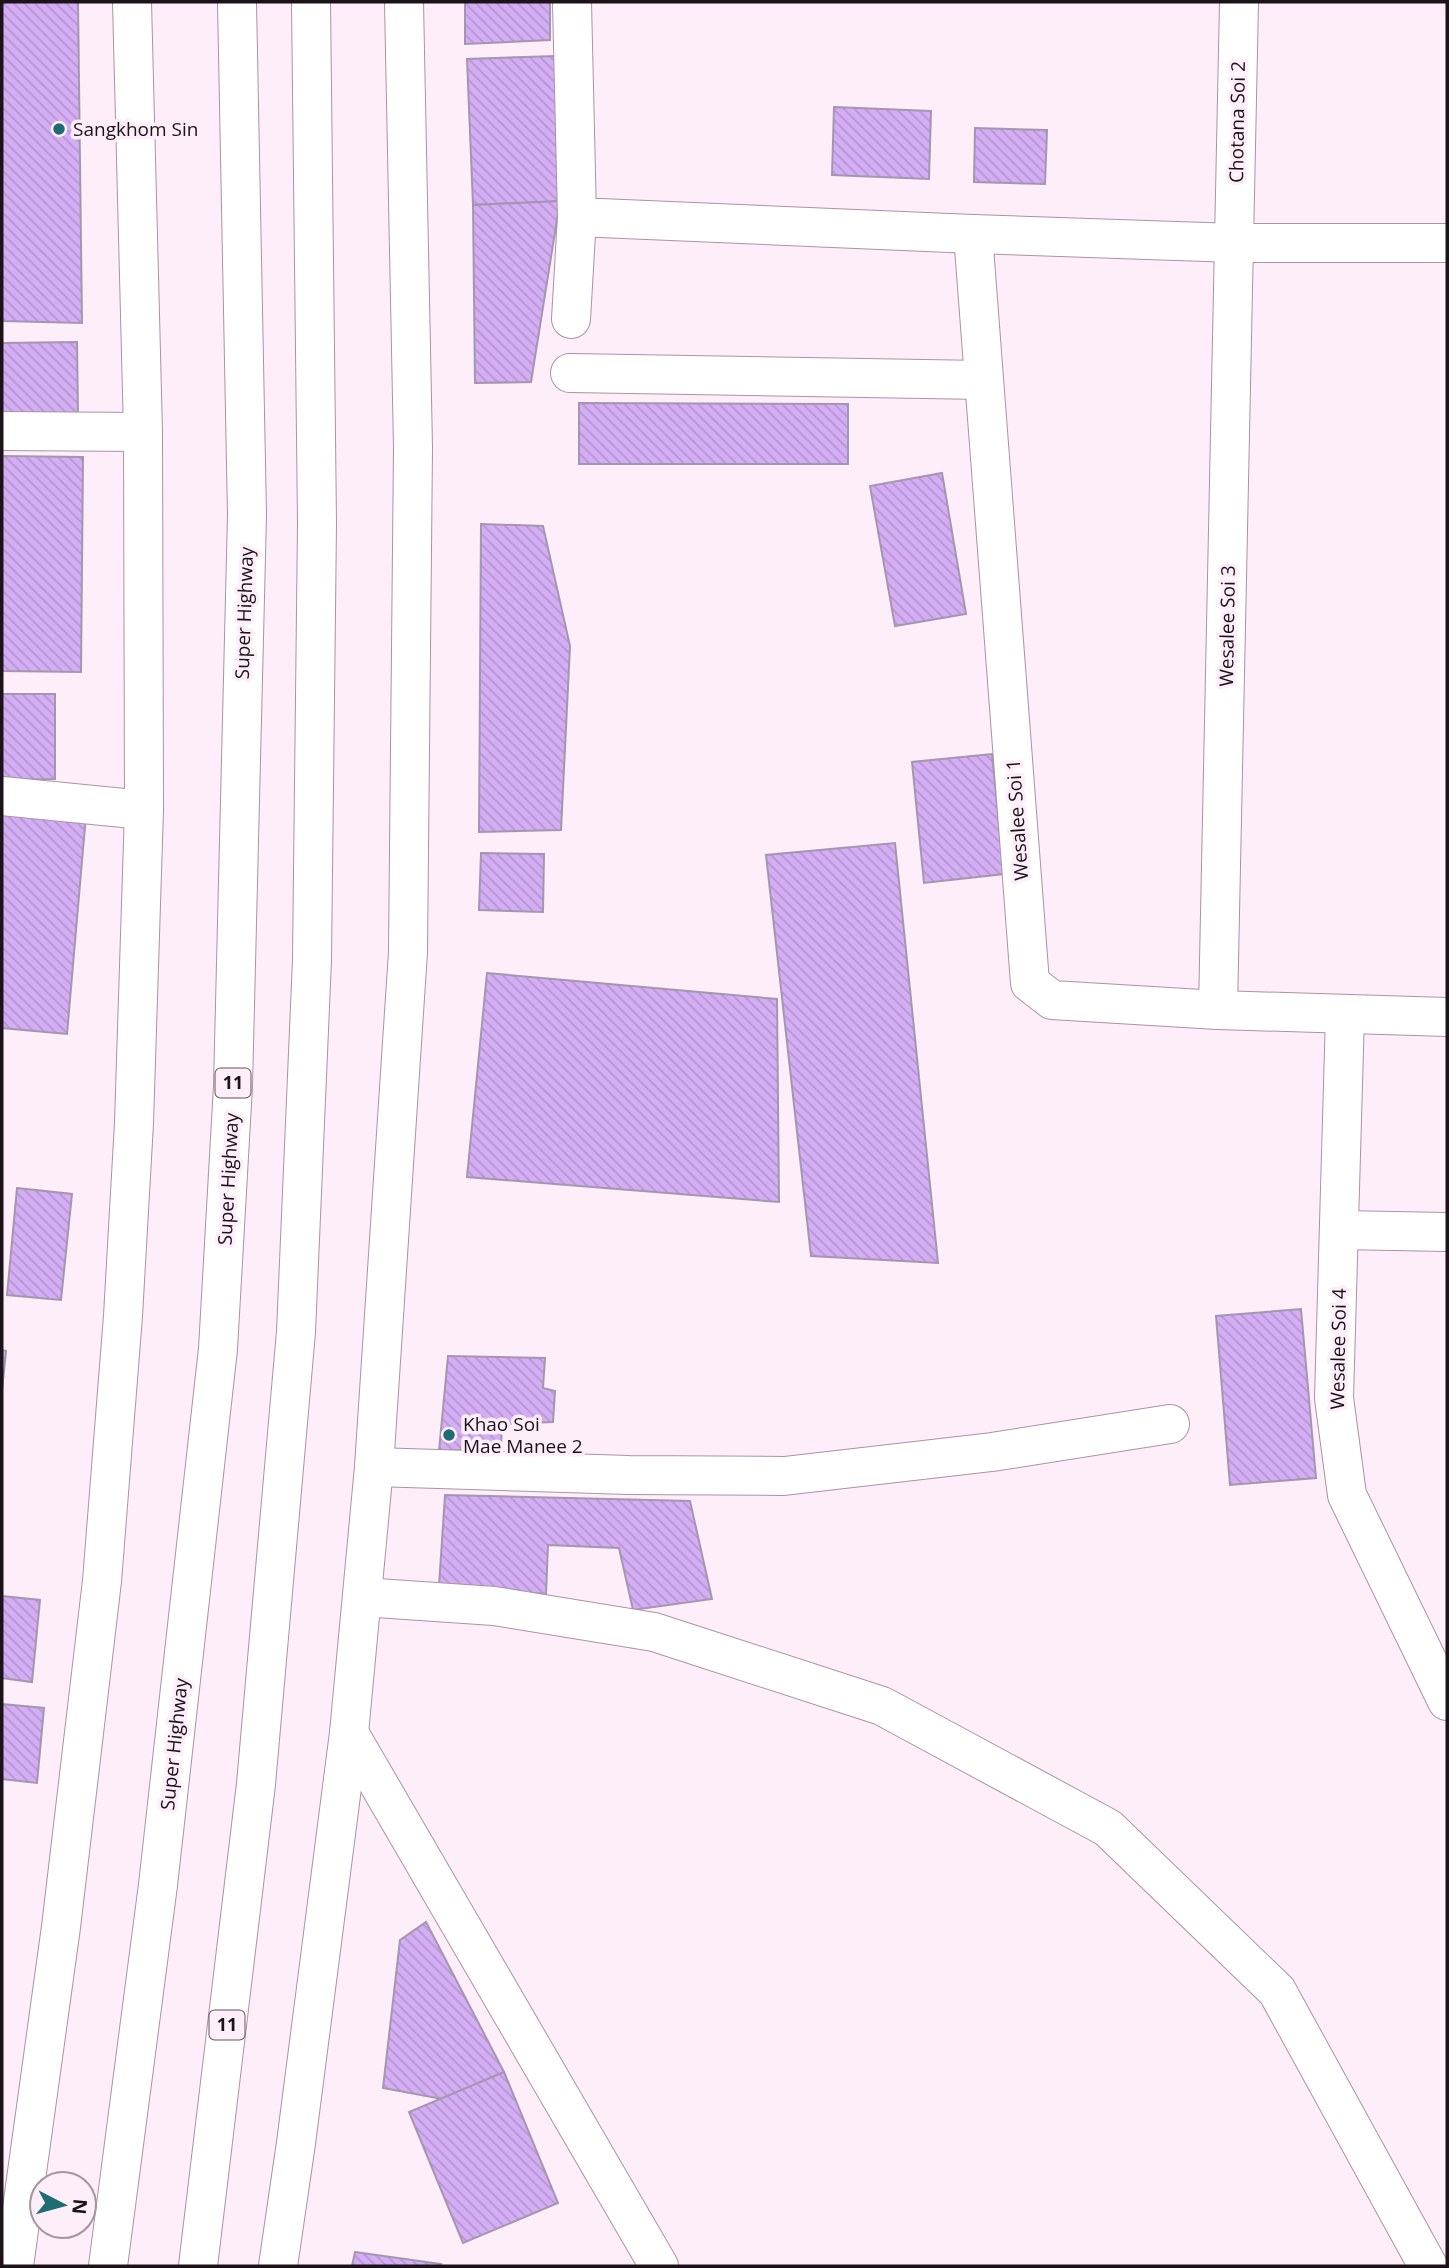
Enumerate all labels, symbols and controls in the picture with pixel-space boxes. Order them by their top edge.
street label: Chotana Soi 2 [1223,61,1251,183]
place label: Sangkhom Sin [73,116,198,142]
marker: Sangkhom Sin [51,121,67,137]
street label: Super Highway [229,546,259,680]
street label: Wesalee Soi 3 [1213,565,1241,687]
street label: Wesalee Soi 1 [1000,759,1034,881]
road number: 11 [216,1068,250,1098]
street label: Super Highway [212,1112,244,1246]
street label: Wesalee Soi 4 [1324,1288,1352,1410]
place label: Khao Soi Mae Manee 2 [463,1411,583,1459]
marker: Khao Soi Mae Manee 2 [441,1427,457,1443]
street label: Super Highway [154,1676,194,1811]
road number: 11 [210,2010,244,2039]
north arrow [28,2170,98,2240]
text: N [66,2198,94,2216]

